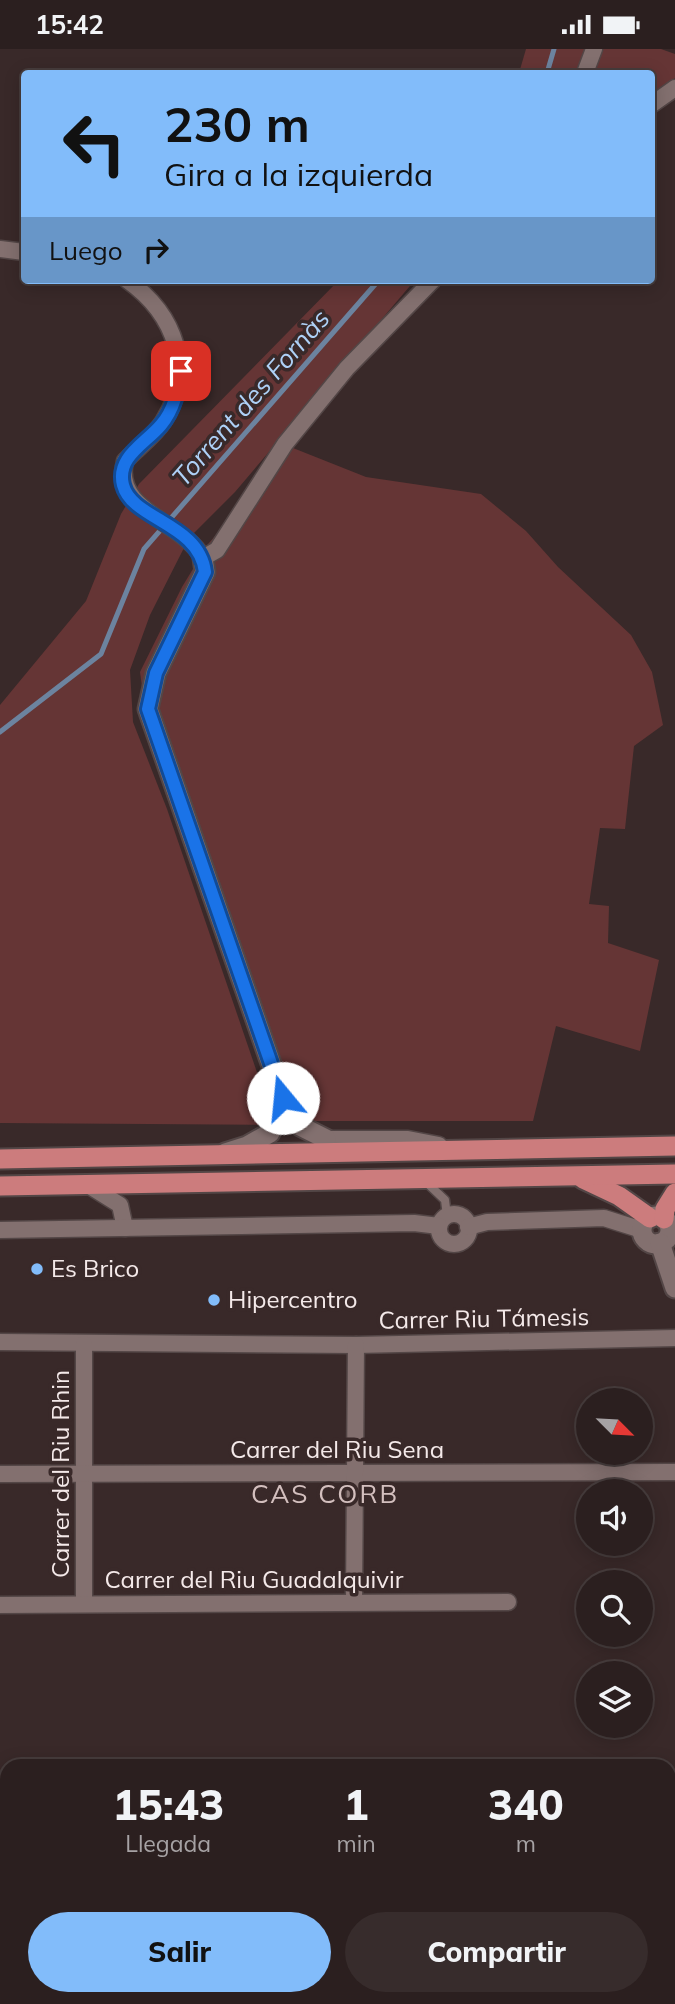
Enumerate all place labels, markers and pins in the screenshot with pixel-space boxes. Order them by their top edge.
pin [151,341,211,401]
place label: Es Brico [51,1253,139,1283]
marker: Es Brico [29,1261,45,1277]
place label: Hipercentro [228,1284,358,1314]
marker: Hipercentro [206,1292,222,1308]

